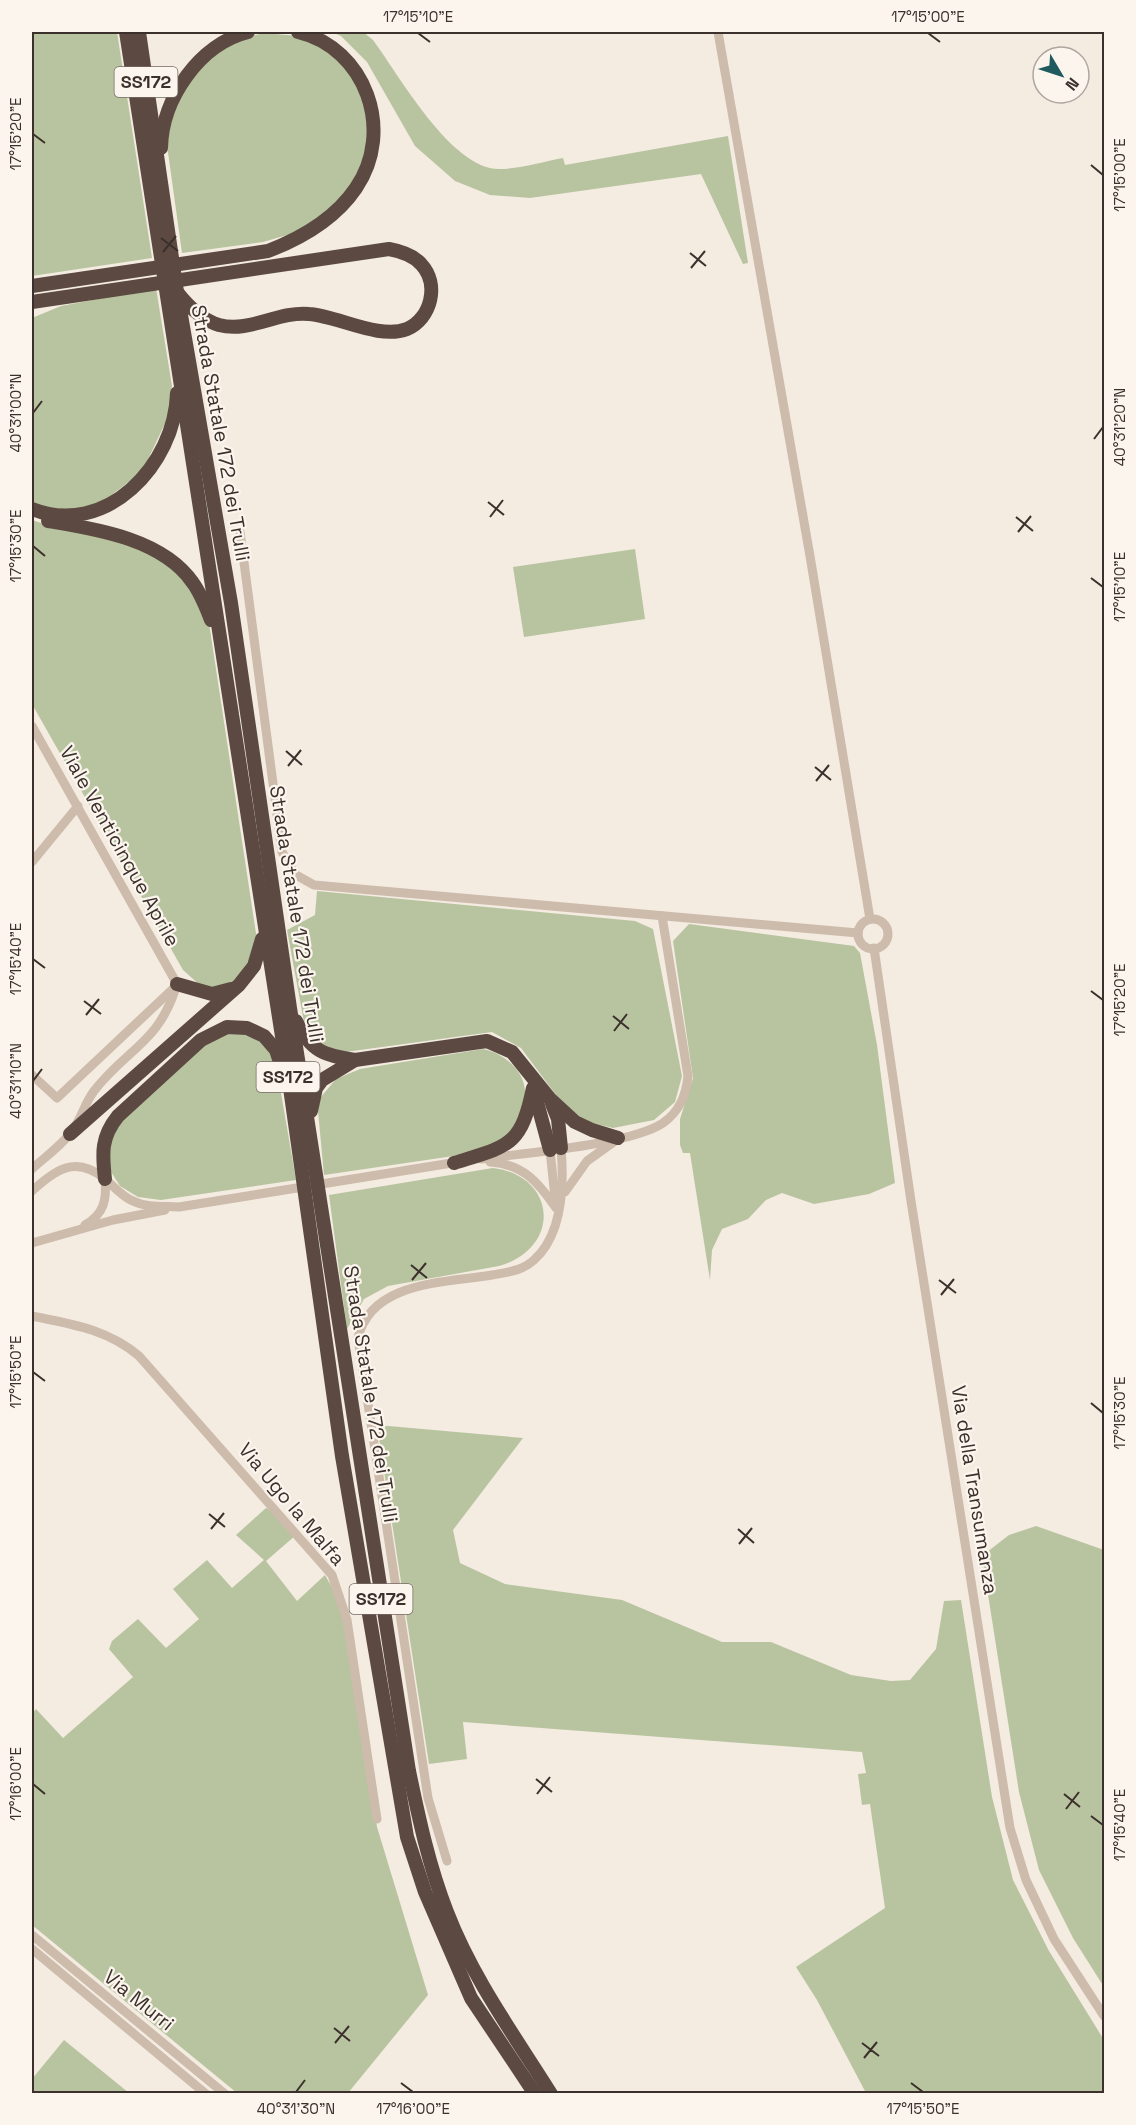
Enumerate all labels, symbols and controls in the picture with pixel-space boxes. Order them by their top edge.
text: 17°15'10"E [383,7,453,26]
text: 17°15'00"E [891,7,965,26]
north arrow [1031,45,1091,105]
road number: SS172 [114,67,178,97]
text: N [1061,73,1084,95]
text: 17°15'20"E [6,98,25,170]
text: 17°15'00"E [1110,138,1129,212]
street label: Strada Statale 172 dei Trulli [186,303,256,563]
text: 40°31'00"N [6,373,25,453]
text: 40°31'20"N [1110,388,1129,466]
text: 17°15'30"E [6,510,25,582]
text: 17°15'10"E [1110,552,1129,622]
street label: Viale Venticinque Aprile [54,741,186,951]
street label: Strada Statale 172 dei Trulli [264,784,330,1044]
text: 17°15'40"E [6,923,25,995]
text: 17°15'20"E [1110,964,1129,1036]
text: 40°31'10"N [6,1043,25,1119]
road number: SS172 [256,1062,320,1092]
street label: Strada Statale 172 dei Trulli [338,1264,404,1524]
text: 17°15'50"E [6,1336,25,1408]
text: 17°15'30"E [1110,1377,1129,1449]
street label: Via della Transumanza [946,1384,1004,1596]
street label: Via Ugo la Malfa [233,1437,351,1571]
road number: SS172 [350,1584,412,1614]
text: 17°16'00"E [6,1747,25,1821]
text: 17°15'40"E [1110,1789,1129,1861]
street label: Via Murri [98,1964,180,2036]
text: 40°31'30"N [257,2099,335,2118]
text: 17°16'00"E [376,2099,450,2118]
text: 17°15'50"E [887,2099,959,2118]

